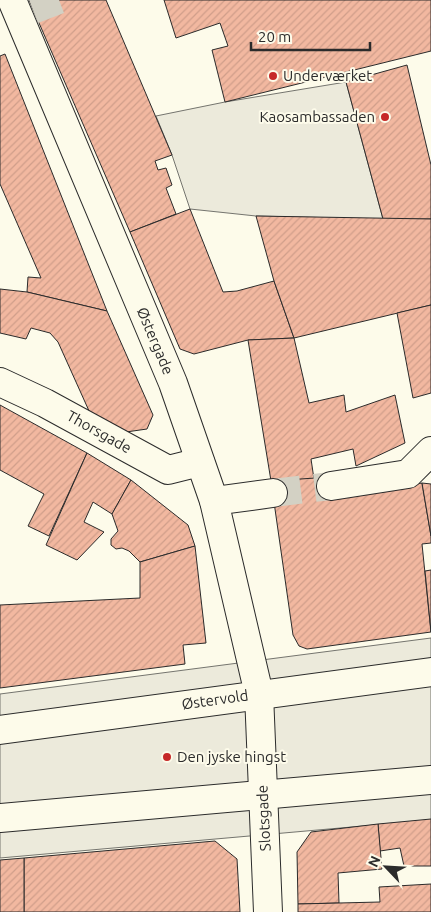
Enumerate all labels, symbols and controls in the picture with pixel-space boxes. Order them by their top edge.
scale bar [251,20,370,52]
text: 20 m [258,28,291,45]
place label: Underværket [283,67,372,84]
marker: Underværket [267,70,279,82]
place label: Kaosambassaden [259,108,375,125]
marker: Kaosambassaden [379,111,391,123]
street label: Østergade [134,305,177,377]
street label: Thorsgade [64,407,135,456]
street label: Østervold [181,686,249,713]
place label: Den jyske hingst [177,748,286,765]
marker: Den jyske hingst [161,751,173,763]
street label: Slotsgade [253,784,274,852]
north arrow [361,842,411,892]
text: N [365,853,384,870]

